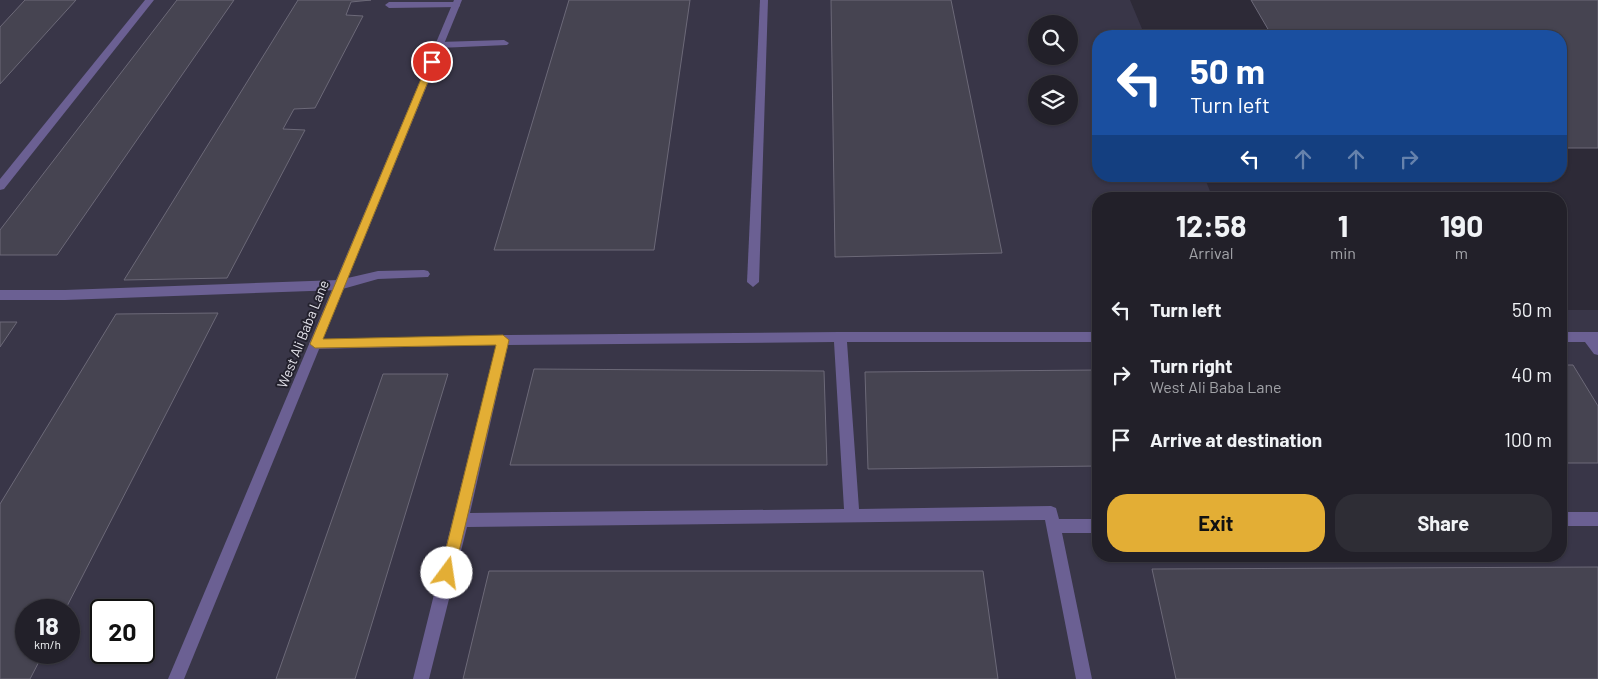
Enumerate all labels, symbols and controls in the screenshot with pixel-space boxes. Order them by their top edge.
map controls [1028,15,1078,125]
button: search [1028,15,1078,65]
pin [411,41,453,83]
icon: arrive [418,48,446,76]
text: 50 m [1190,49,1265,91]
icon: left [1107,50,1172,115]
button: layers [1028,75,1078,125]
text: Turn left [1190,91,1270,117]
icon: left [1236,145,1264,173]
icon: ahead [1289,145,1317,173]
icon: ahead [1342,145,1370,173]
icon: right [1395,145,1423,173]
text: 12:58 [1176,207,1246,243]
text: 1 [1338,207,1348,243]
text: 190 [1440,207,1483,243]
text: Arrival [1189,243,1233,262]
text: min [1330,243,1356,262]
text: m [1455,243,1468,262]
street label: West Ali Baba Lane [273,277,332,390]
icon: left [1107,296,1135,324]
text: Turn left [1150,298,1221,321]
text: 50 m [1512,298,1552,321]
text: Turn right [1150,354,1232,377]
icon: right [1107,361,1135,389]
text: 40 m [1511,363,1552,386]
text: West Ali Baba Lane [1150,377,1282,396]
icon: arrive [1107,426,1135,454]
text: Arrive at destination [1150,428,1322,451]
text: 100 m [1504,428,1552,451]
button: Exit [1107,494,1325,552]
button: Share [1335,494,1552,552]
position arrow [420,546,472,598]
speed limit sign: 20 [90,599,155,664]
text: 18 [36,610,59,640]
text: km/h [34,637,61,651]

